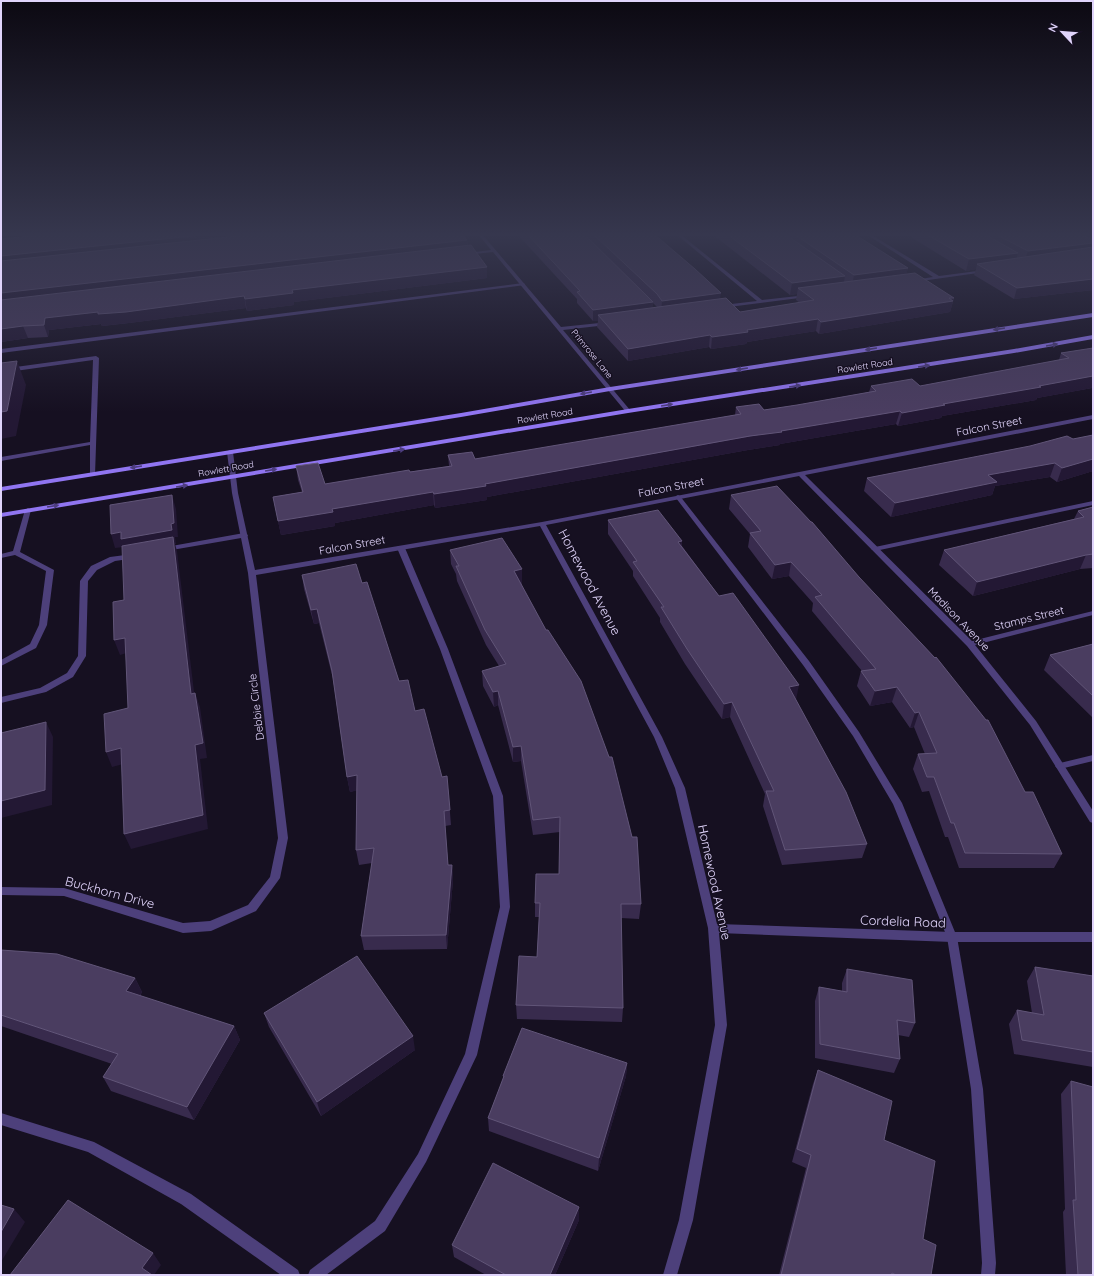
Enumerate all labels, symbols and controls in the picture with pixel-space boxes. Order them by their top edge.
north arrow [1042,12,1082,52]
text: N [1045,21,1061,34]
one-way arrow [993,326,1005,332]
street label: Primrose Lane [569,327,616,380]
one-way arrow [1046,341,1058,347]
one-way arrow [865,346,877,352]
street label: Rowlett Road [836,356,894,375]
one-way arrow [917,362,930,368]
one-way arrow [736,366,748,372]
one-way arrow [789,383,801,389]
one-way arrow [580,390,592,396]
one-way arrow [661,402,673,408]
street label: Rowlett Road [516,405,574,426]
street label: Falcon Street [955,413,1023,439]
one-way arrow [393,447,405,453]
street label: Rowlett Road [197,458,255,479]
one-way arrow [130,464,142,470]
one-way arrow [265,467,277,473]
street label: Falcon Street [637,474,705,500]
one-way arrow [176,483,188,489]
one-way arrow [47,503,59,509]
street label: Homewood Avenue [555,526,625,638]
street label: Falcon Street [318,532,386,558]
street label: Madison Avenue [925,584,993,654]
street label: Stamps Street [993,602,1066,633]
street label: Debbie Circle [245,673,267,741]
street label: Homewood Avenue [695,823,735,941]
street label: Buckhorn Drive [63,872,157,912]
street label: Cordelia Road [860,912,946,930]

